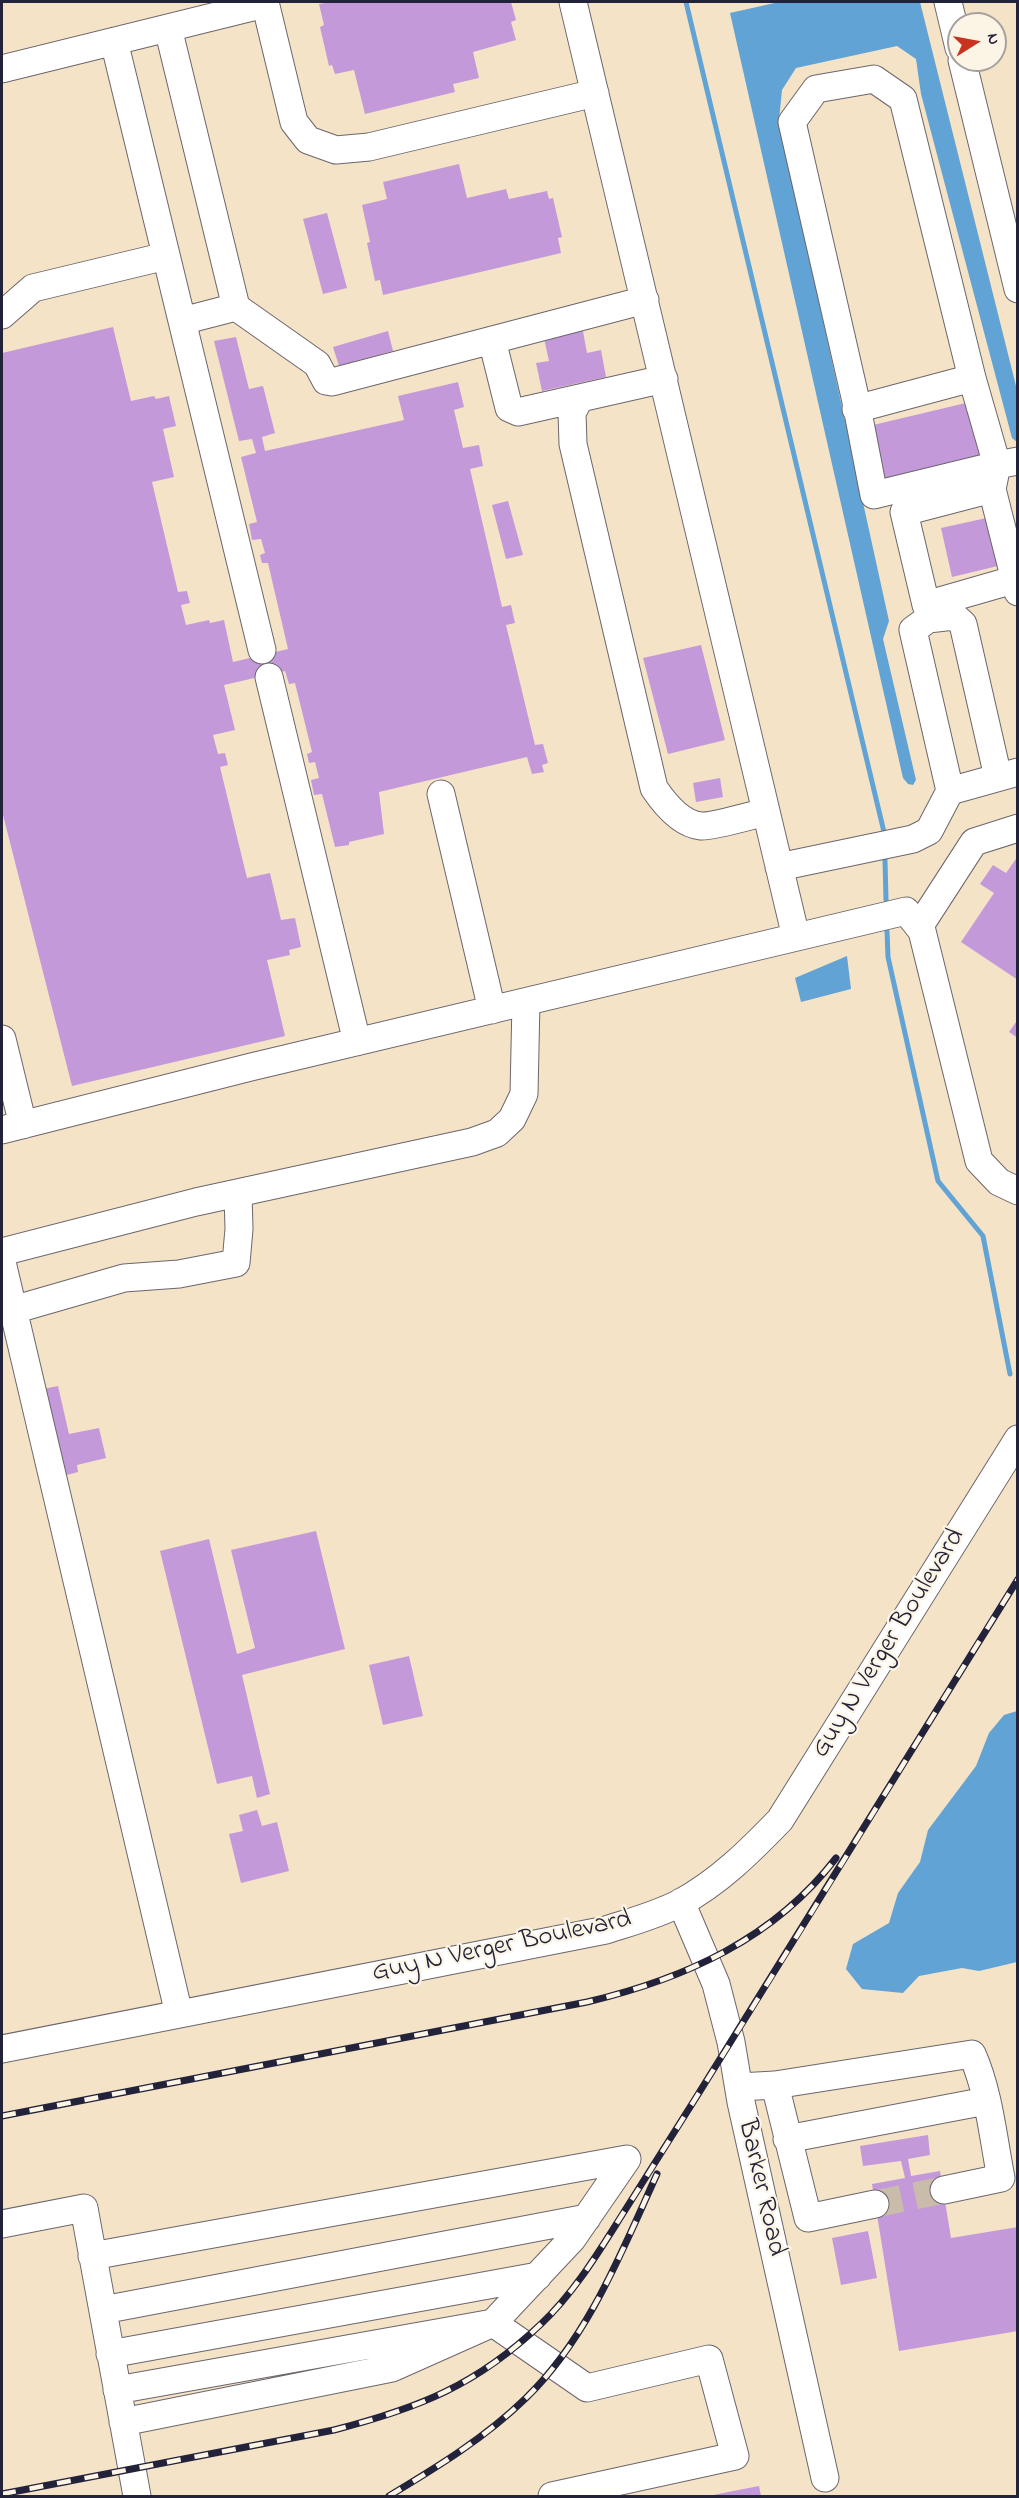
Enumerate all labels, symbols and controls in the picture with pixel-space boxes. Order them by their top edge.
north arrow [947,12,1007,72]
text: N [980,31,1006,47]
street label: Guy N Verger Boulevard [806,1523,974,1765]
street label: Guy N Verger Boulevard [369,1905,635,1991]
street label: Barker Road [729,2117,791,2259]

